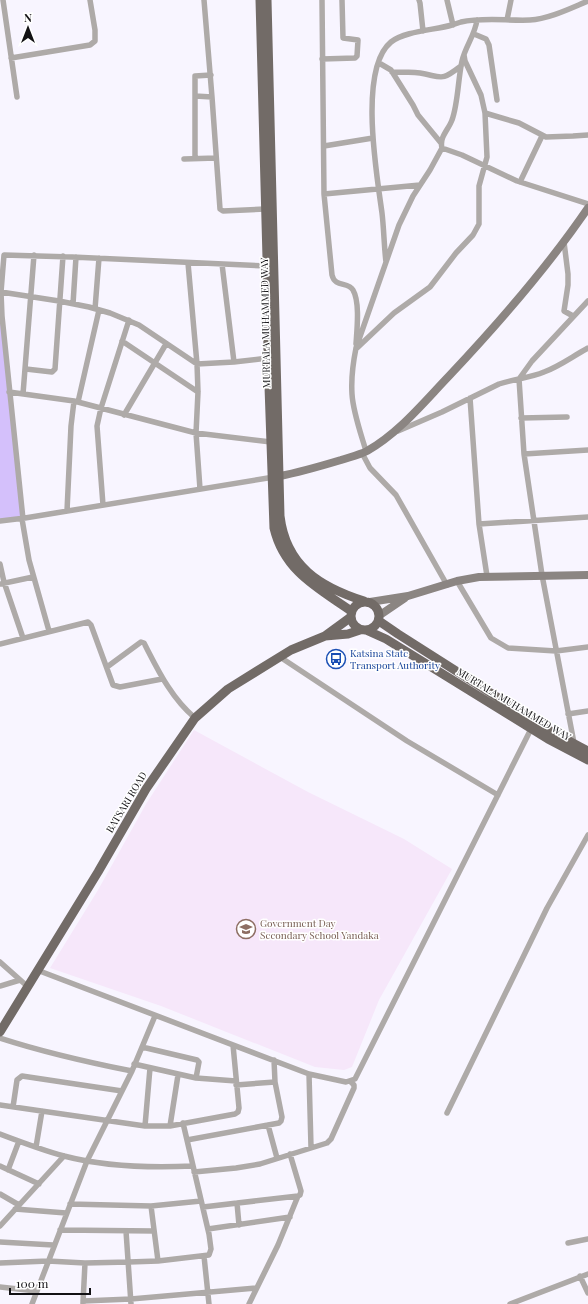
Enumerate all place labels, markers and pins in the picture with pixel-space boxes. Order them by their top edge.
place label: Katsina State Transport Authority [350,646,440,672]
bus stop icon: Katsina State Transport Authority [325,648,347,670]
place label: Government Day Secondary School Yandaka [260,916,379,942]
school or university icon: Government Day Secondary School Yandaka [235,918,257,940]

